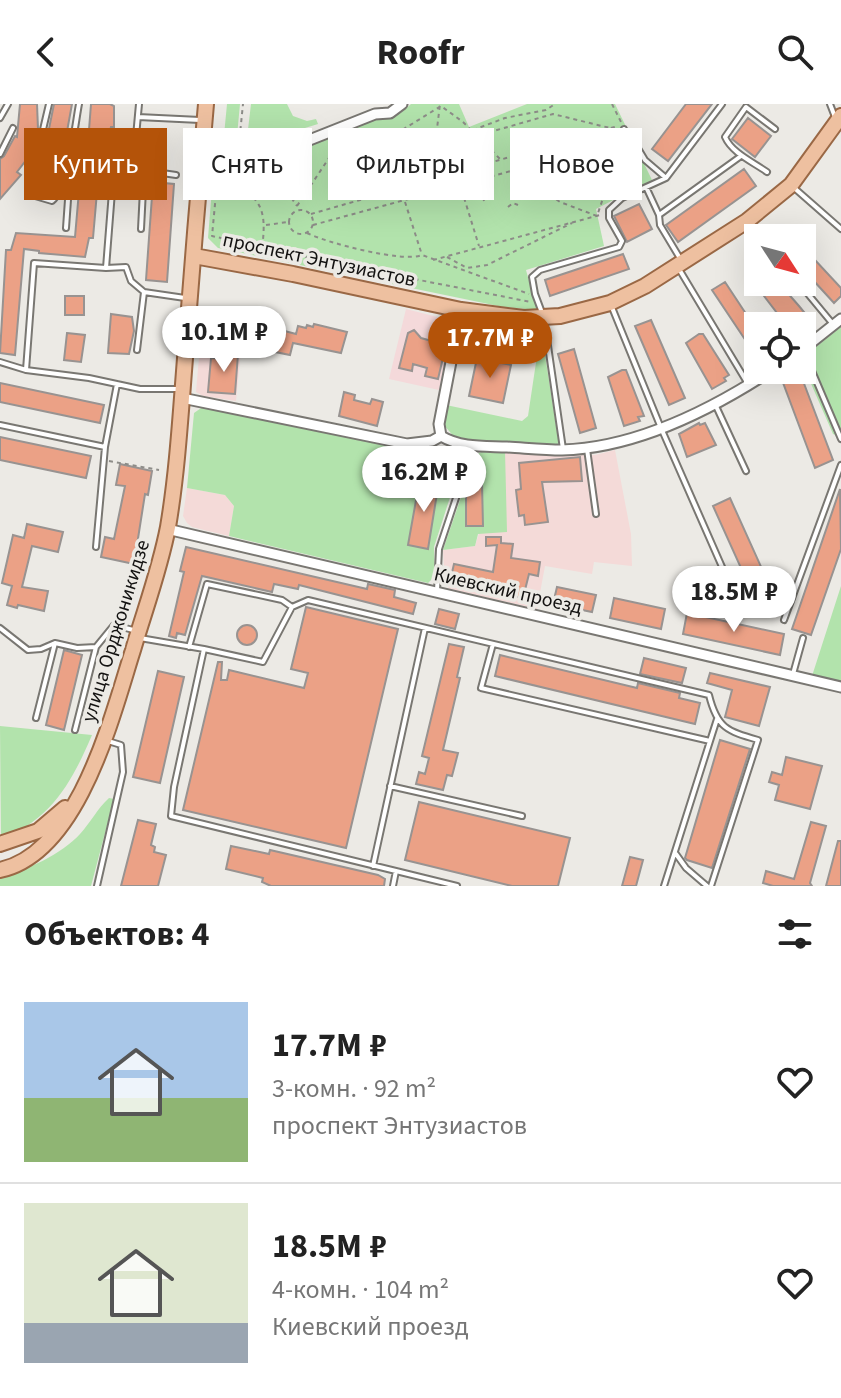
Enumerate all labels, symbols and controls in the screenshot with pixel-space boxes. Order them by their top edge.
text: Roofr [376,27,465,78]
icon: back [24,30,68,74]
icon: search [773,30,817,74]
chip: Купить [24,128,167,200]
chip: Снять [183,128,312,200]
chip: Фильтры [328,128,494,200]
chip: Новое [510,128,642,200]
north arrow [744,224,816,296]
map controls [744,224,816,384]
street label: проспект Энтузиастов [220,226,418,294]
pin: 10.1M ₽ [150,306,298,374]
pin: 17.7M ₽ [416,312,564,380]
button: locate [744,312,816,384]
text: 10.1M ₽ [180,313,268,350]
text: 17.7M ₽ [446,319,534,356]
pin: 16.2M ₽ [350,446,498,514]
text: 16.2M ₽ [380,453,468,490]
street label: улица Орджоникидзе [75,536,157,726]
street label: Киевский проезд [431,560,585,622]
pin: 18.5M ₽ [660,566,808,634]
text: 18.5M ₽ [690,573,778,610]
text: Объектов: 4 [24,910,209,959]
icon: filters [773,912,817,956]
text: 17.7M ₽ [272,1021,387,1070]
icon: home [88,1034,184,1130]
icon: heart [773,1060,817,1104]
text: 3-комн. · 92 m² [272,1070,436,1107]
text: проспект Энтузиастов [272,1107,527,1144]
text: 18.5M ₽ [272,1222,387,1271]
icon: home [88,1235,184,1331]
icon: heart [773,1261,817,1305]
text: 4-комн. · 104 m² [272,1271,449,1308]
text: Киевский проезд [272,1308,469,1345]

